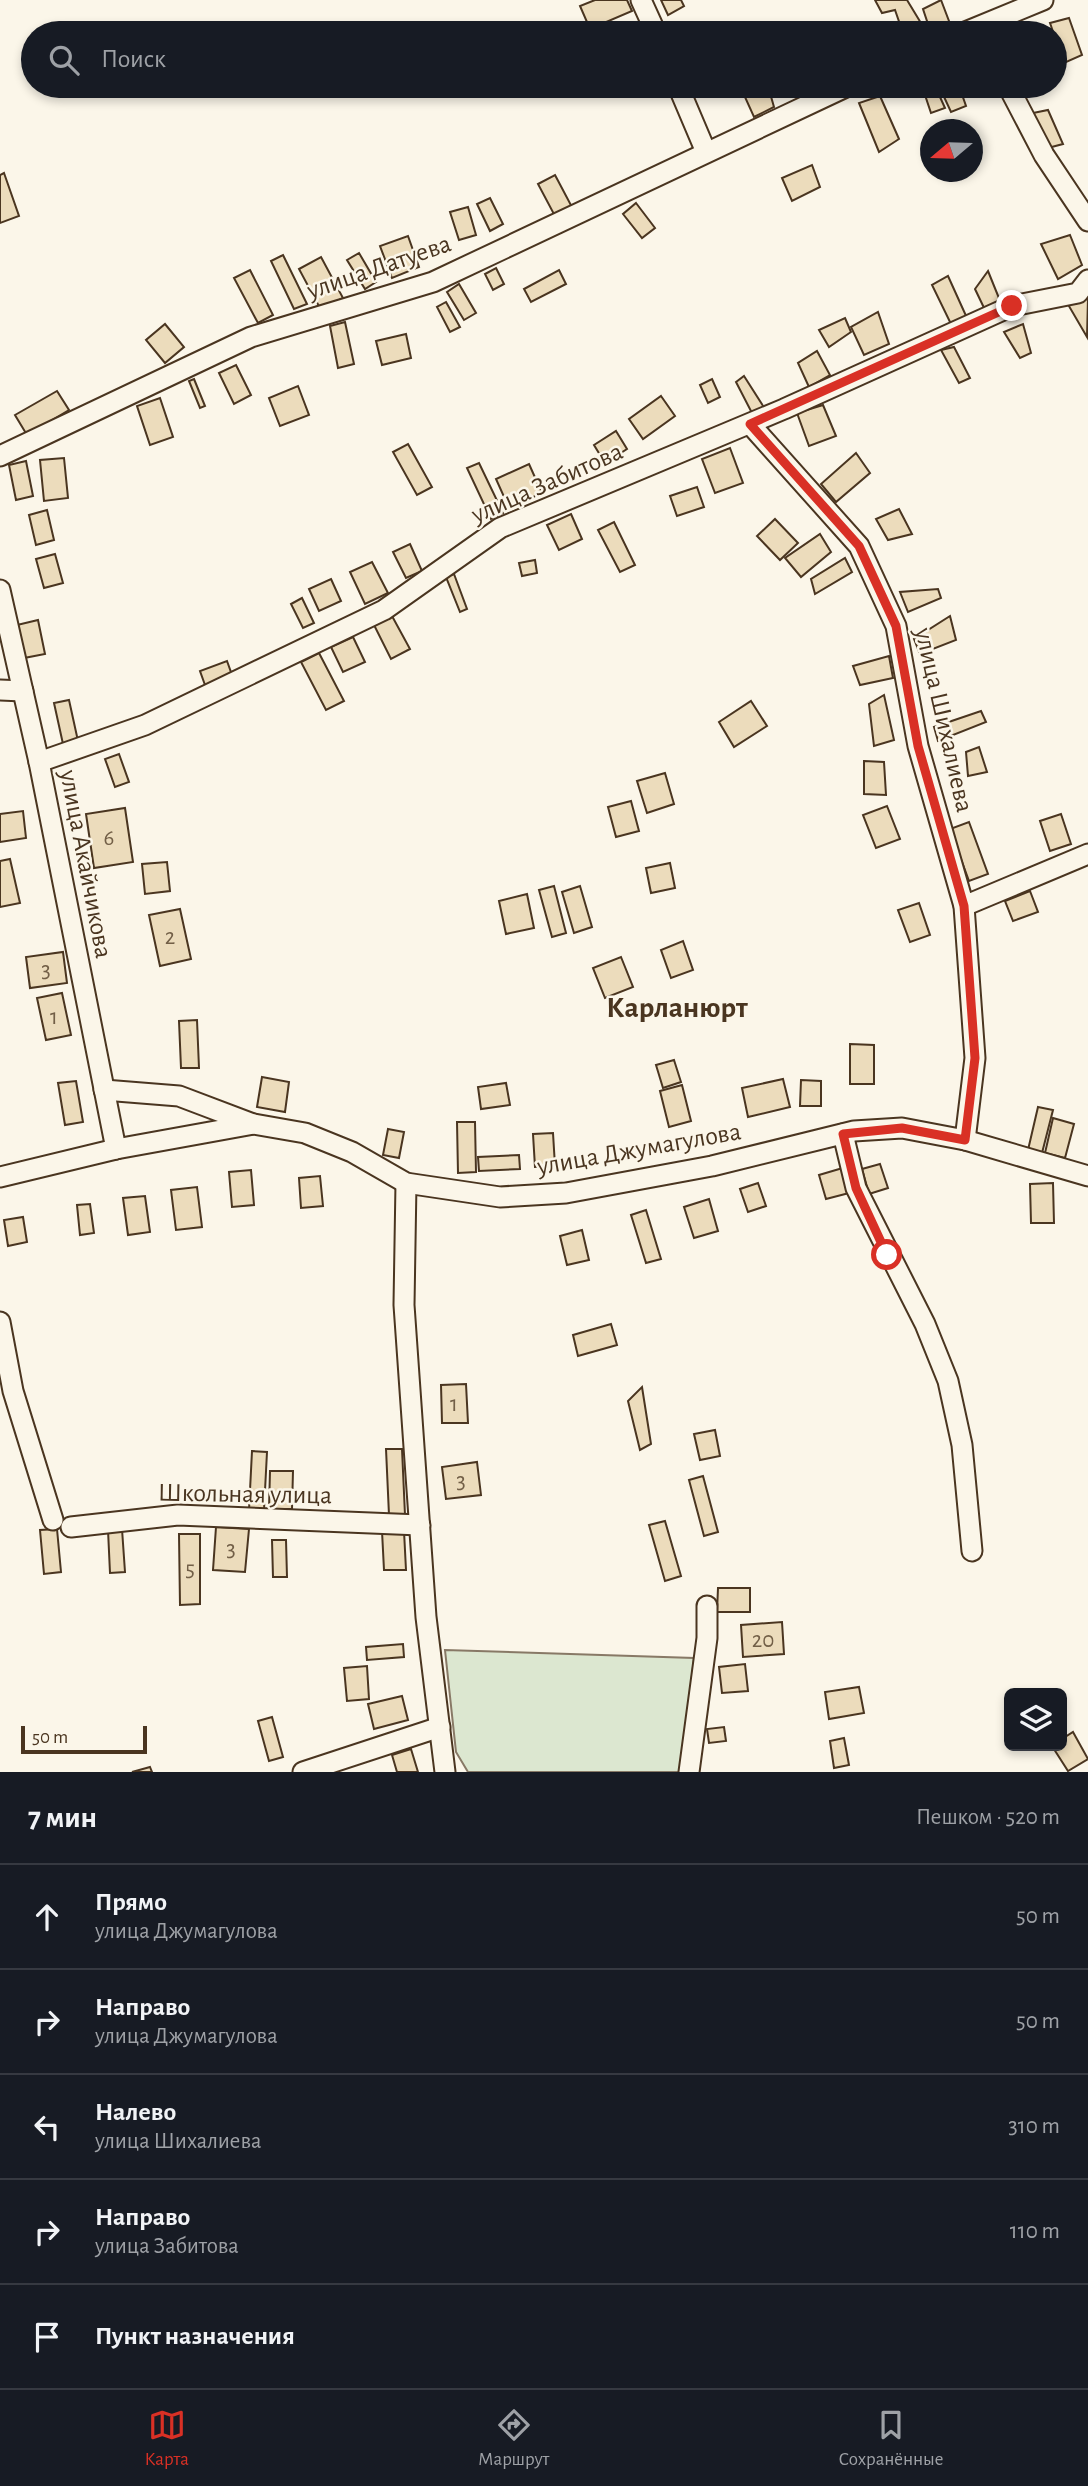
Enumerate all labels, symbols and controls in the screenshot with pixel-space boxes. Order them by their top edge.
search box [21,21,1067,98]
icon: search [45,41,83,79]
text: Поиск [101,46,166,72]
north arrow [920,119,983,182]
street label: улица Датуева [303,230,455,304]
route end [996,290,1027,321]
street label: улица Забитова [467,438,627,528]
street label: улица Шихалиева [910,624,978,815]
street label: улица Акайчикова [55,767,117,960]
house number: 6 [104,827,114,850]
house number: 2 [165,926,175,949]
house number: 3 [41,959,51,982]
district label: Карланюрт [606,993,748,1023]
house number: 1 [50,1006,58,1029]
street label: улица Джумагулова [534,1118,743,1180]
route start [871,1239,902,1270]
house number: 1 [450,1393,458,1416]
house number: 3 [456,1470,466,1493]
street label: Школьная улица [158,1479,332,1509]
house number: 3 [226,1538,236,1561]
house number: 5 [185,1558,195,1581]
house number: 20 [752,1629,774,1652]
map controls [1004,1688,1067,1751]
button: layers [1004,1688,1067,1751]
scale bar [21,1723,147,1755]
text: 50 m [32,1728,68,1747]
text: 7 мин [28,1803,97,1833]
text: Пешком · 520 m [916,1806,1060,1829]
text: Прямо [95,1889,167,1915]
icon: ahead [28,1898,66,1936]
text: 50 m [1016,1905,1060,1928]
text: улица Джумагулова [95,1920,278,1943]
text: Направо [95,1994,190,2020]
icon: right [28,2003,66,2041]
text: 50 m [1016,2010,1060,2033]
text: улица Джумагулова [95,2025,278,2048]
text: Налево [95,2099,176,2125]
icon: left [28,2108,66,2146]
text: 310 m [1008,2115,1060,2138]
text: улица Шихалиева [95,2130,262,2153]
text: Направо [95,2204,190,2230]
icon: right [28,2213,66,2251]
text: 110 m [1010,2220,1060,2243]
text: улица Забитова [95,2235,239,2258]
icon: arrive [28,2318,66,2356]
text: Пункт назначения [95,2323,295,2349]
tab: Карта [145,2406,189,2471]
tab: Маршрут [478,2406,549,2471]
tab: Сохранённые [838,2406,943,2471]

